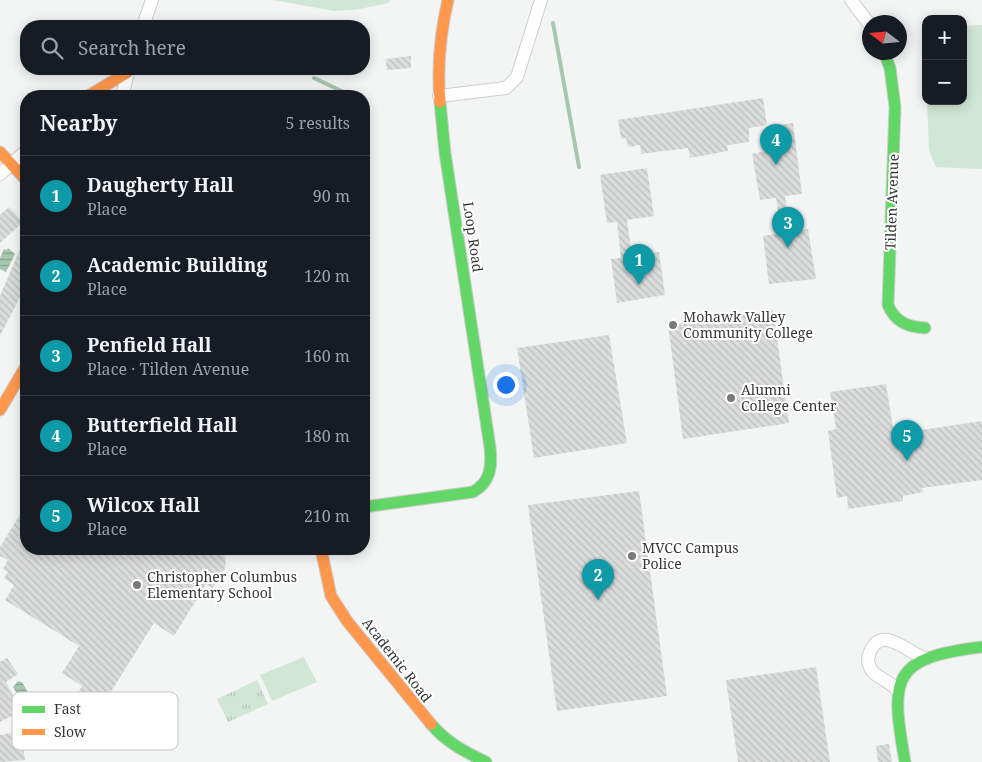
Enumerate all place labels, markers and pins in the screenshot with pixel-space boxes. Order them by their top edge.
pin: 4 [760,124,792,165]
pin: 3 [772,207,804,248]
pin: 1 [623,244,655,285]
place label: Mohawk Valley Community College [683,307,813,342]
marker: Mohawk Valley Community College [667,319,679,331]
place label: Alumni College Center [741,380,837,415]
marker: Alumni College Center [725,392,737,404]
pin: 5 [891,420,923,461]
place label: MVCC Campus Police [642,538,739,573]
marker: MVCC Campus Police [626,550,638,562]
pin: 2 [582,559,614,600]
place label: Christopher Columbus Elementary School [147,567,297,602]
marker: Christopher Columbus Elementary School [131,579,143,591]

